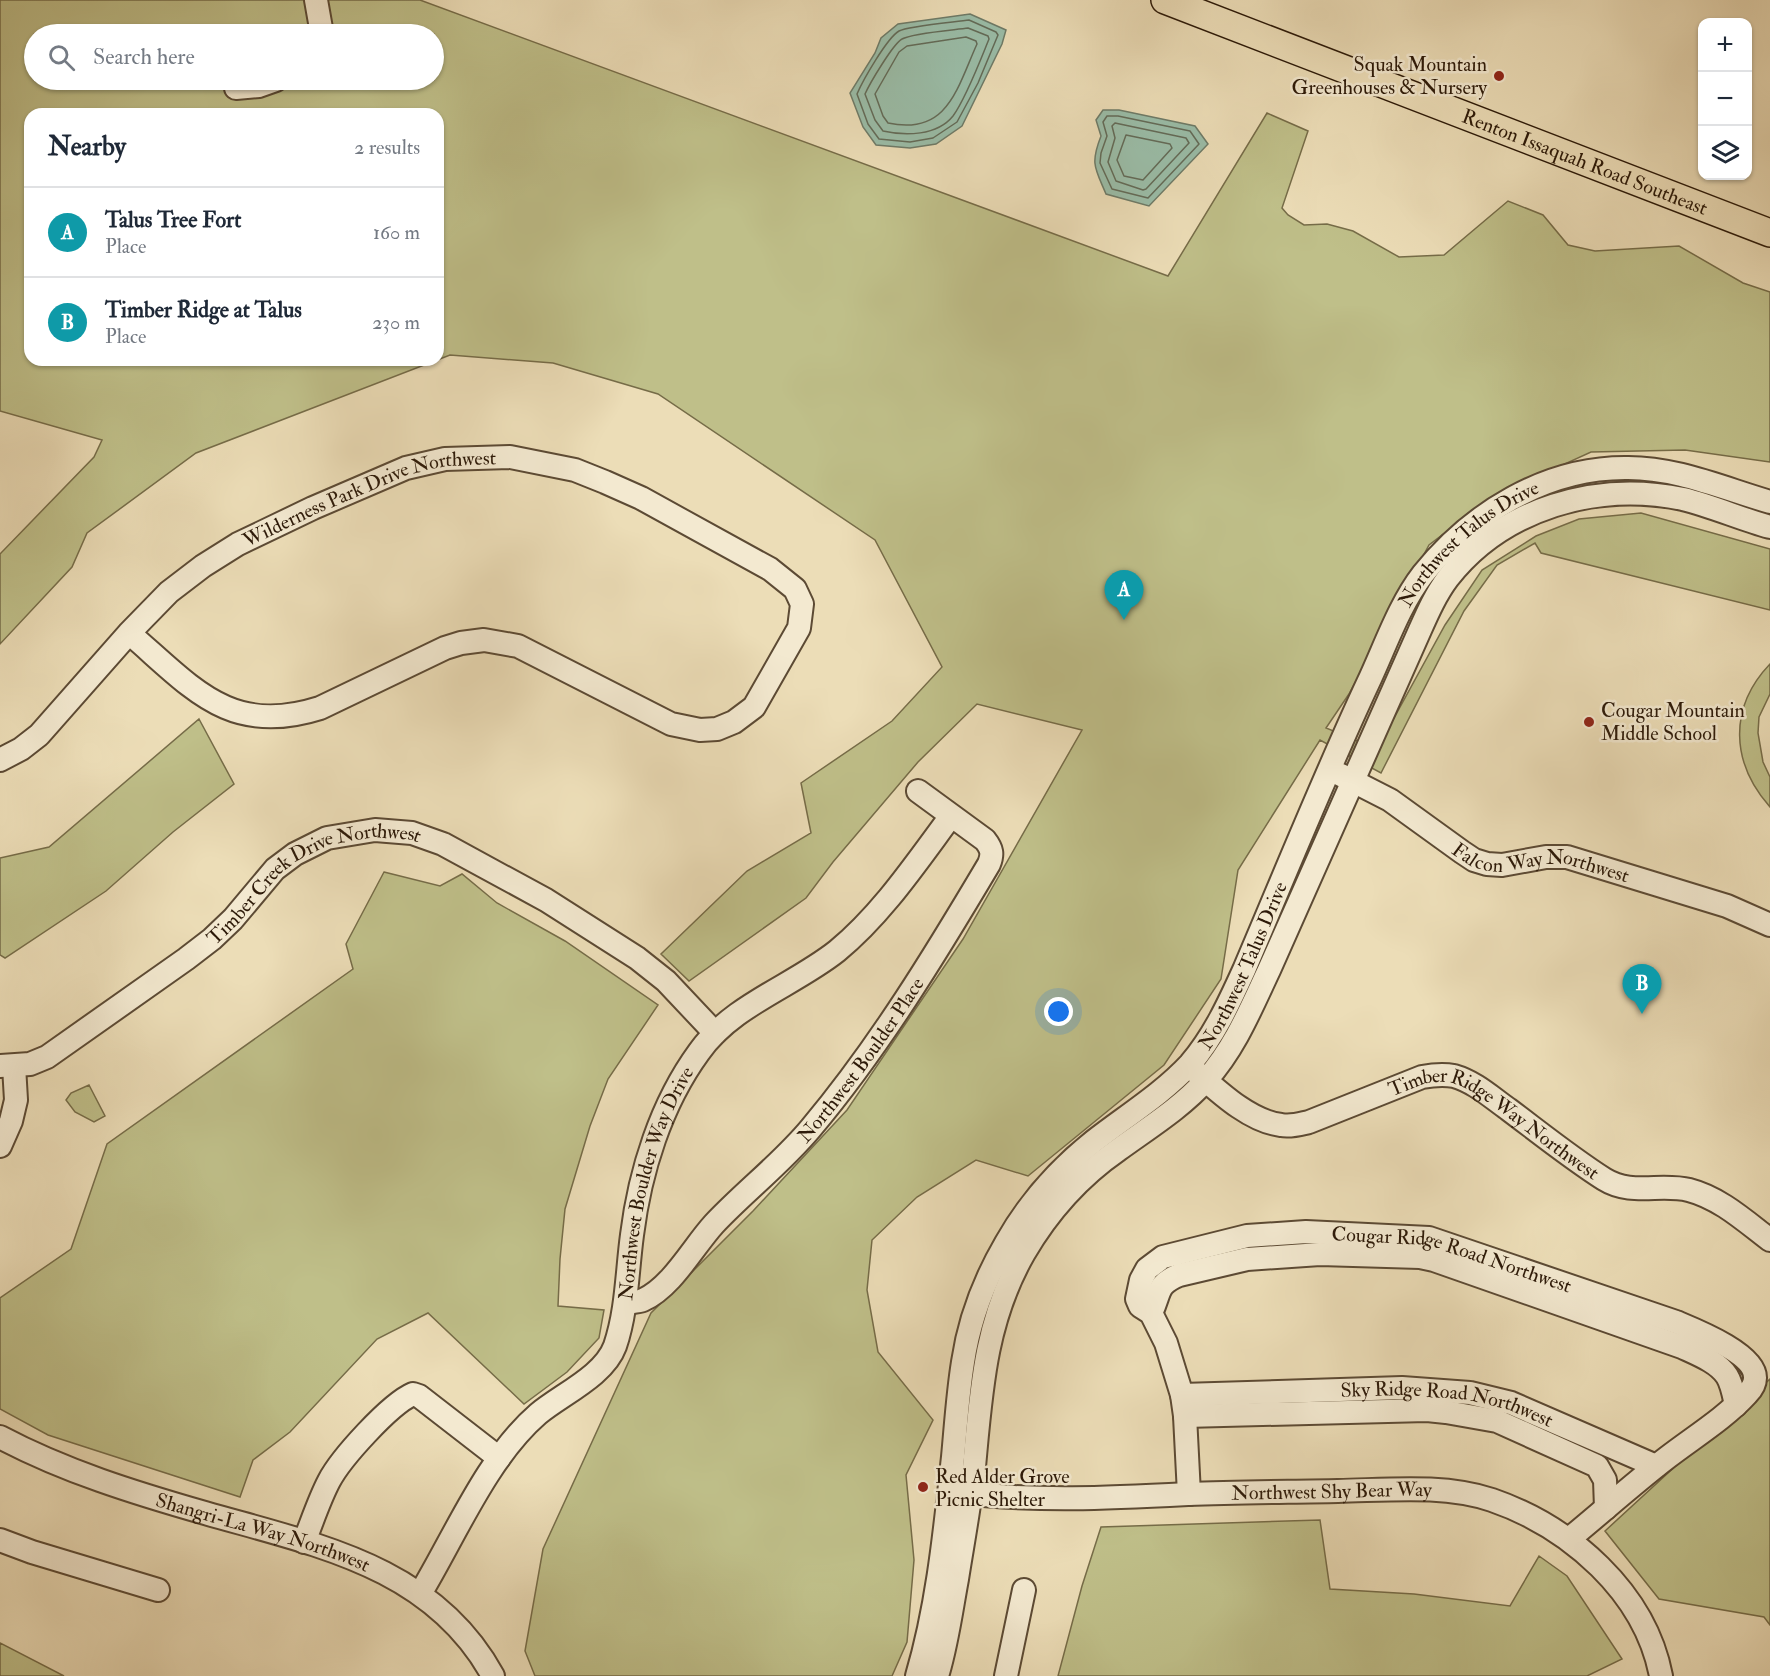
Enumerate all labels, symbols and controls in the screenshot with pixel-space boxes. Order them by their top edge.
map controls [1698,18,1752,180]
button: + [1698,18,1752,72]
search box [24,24,444,90]
icon: search [45,41,78,74]
text: Search here [93,43,195,71]
place label: Squak Mountain Greenhouses & Nursery [1291,52,1488,100]
marker: Squak Mountain Greenhouses & Nursery [1492,69,1506,83]
button: − [1698,72,1752,126]
street label: Renton Issaquah Road Southeast [1458,104,1712,221]
button: layers [1698,126,1752,180]
text: Nearby [48,131,126,163]
text: 2 results [354,135,420,160]
text: Talus Tree Fort [105,206,241,234]
text: A [61,220,74,245]
text: 160 m [373,220,420,245]
text: Place [105,234,146,259]
text: Timber Ridge at Talus [105,296,302,324]
text: B [61,310,74,335]
text: 230 m [372,310,420,335]
text: Place [105,324,146,349]
street label: Wilderness Park Drive Northwest [238,445,497,553]
street label: Northwest Talus Drive [1393,475,1543,611]
pin: A [1104,570,1144,620]
place label: Cougar Mountain Middle School [1601,698,1745,746]
marker: Cougar Mountain Middle School [1582,715,1596,729]
street label: Timber Creek Drive Northwest [202,818,425,950]
street label: Falcon Way Northwest [1447,837,1633,888]
street label: Northwest Talus Drive [1193,878,1293,1055]
pin: B [1622,964,1662,1014]
street label: Northwest Boulder Place [792,973,930,1148]
your location [1044,997,1073,1026]
street label: Northwest Boulder Way Drive [613,1062,699,1302]
street label: Timber Ridge Way Northwest [1385,1063,1604,1186]
street label: Cougar Ridge Road Northwest [1331,1221,1575,1299]
street label: Sky Ridge Road Northwest [1340,1376,1557,1433]
place label: Red Alder Grove Picnic Shelter [935,1464,1070,1512]
street label: Northwest Shy Bear Way [1231,1477,1434,1506]
marker: Red Alder Grove Picnic Shelter [916,1480,930,1494]
street label: Shangri-La Way Northwest [153,1487,374,1578]

